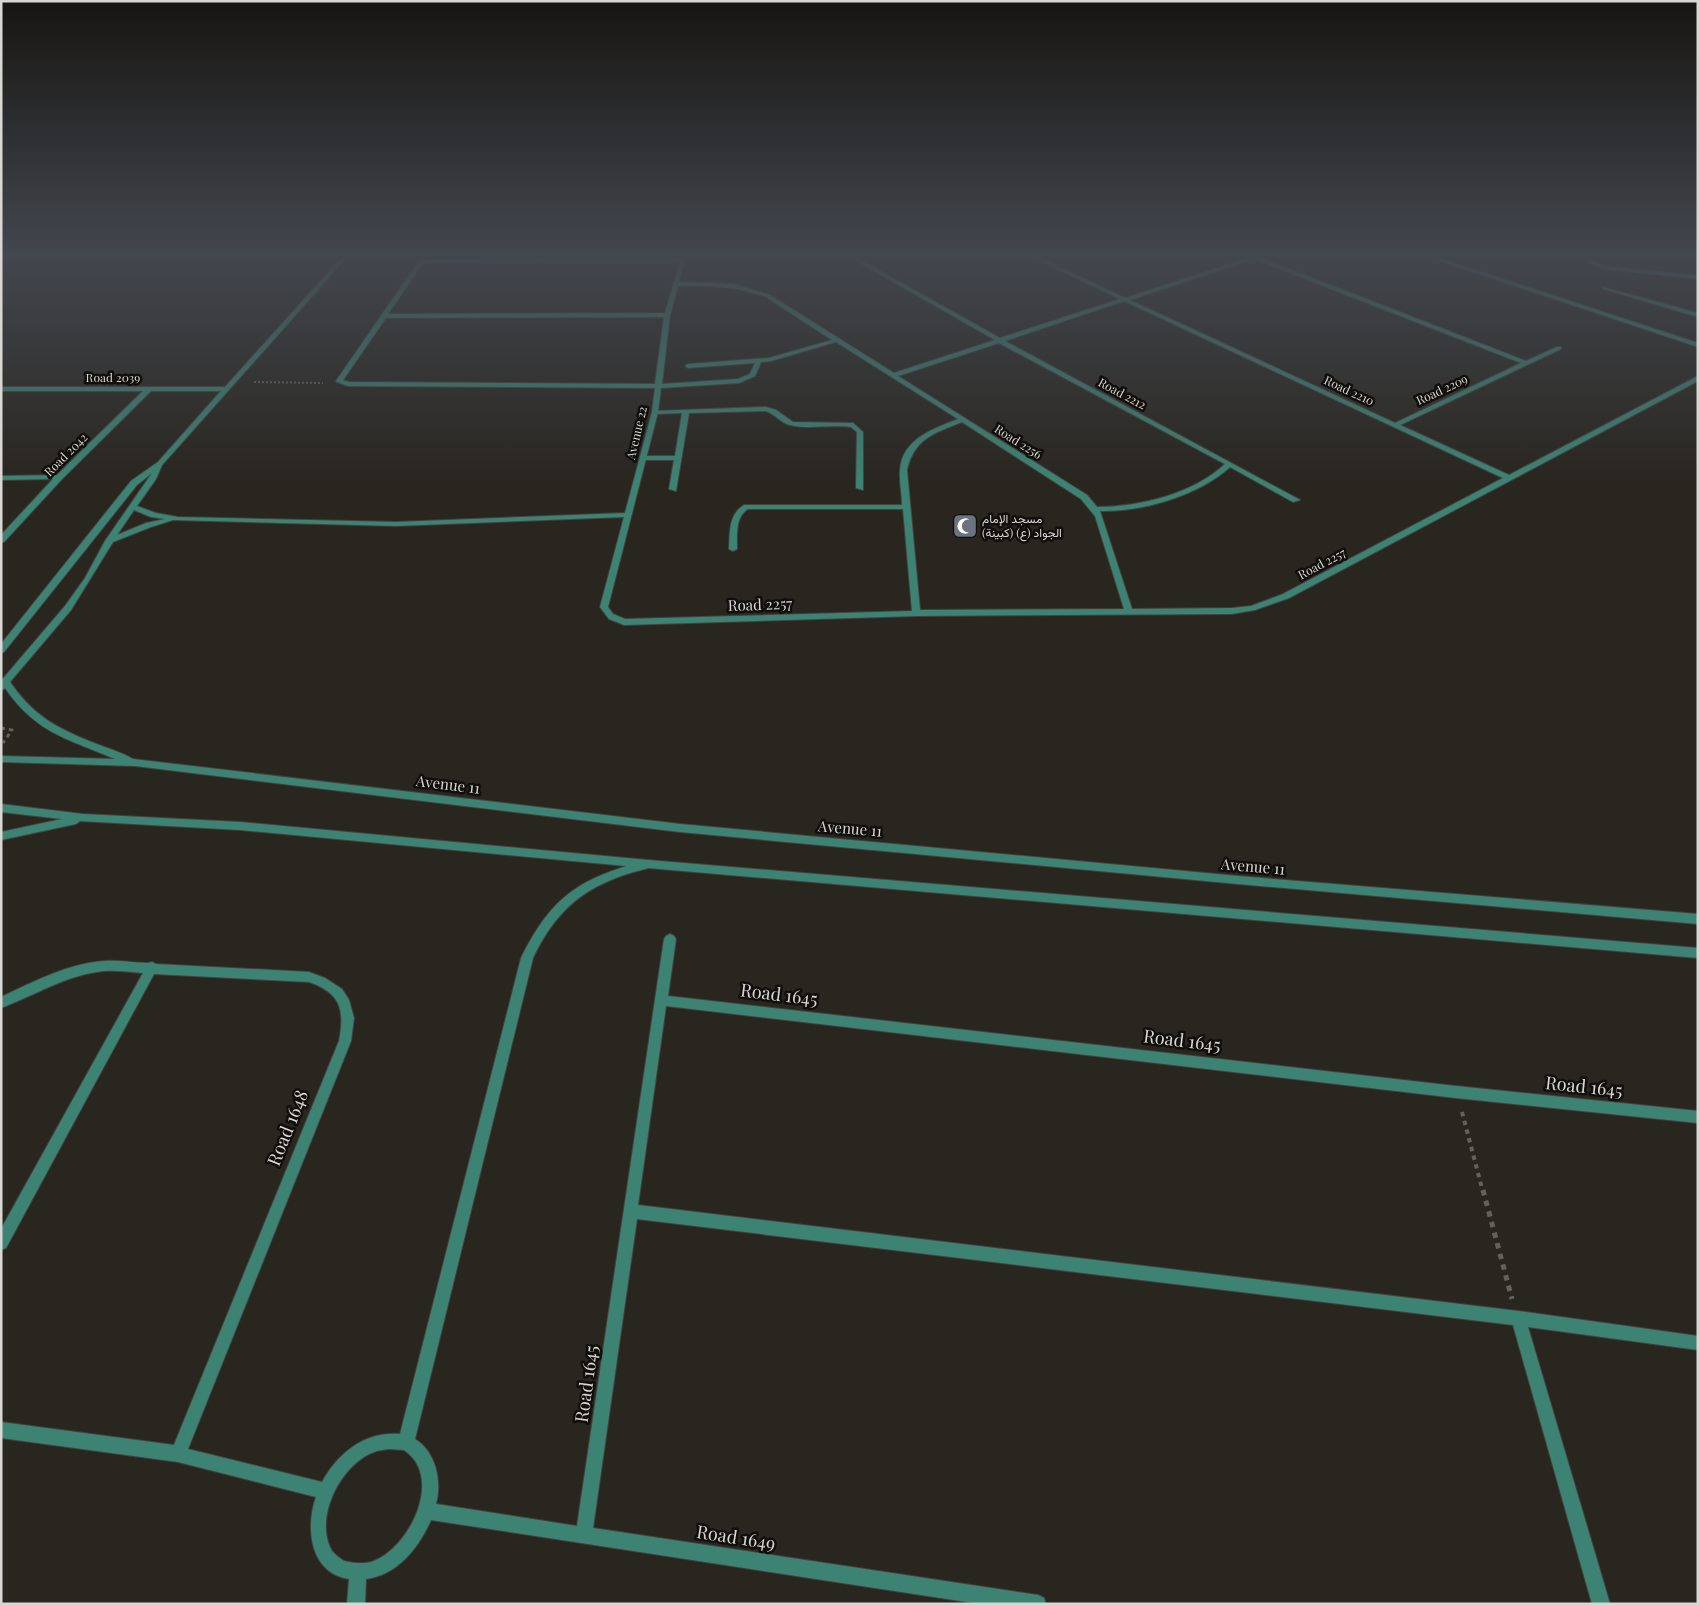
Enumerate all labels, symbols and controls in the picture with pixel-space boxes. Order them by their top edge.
street label: Road 2039 [86,369,140,385]
street label: Road 2209 [1413,370,1470,408]
street label: Road 2210 [1322,372,1377,409]
street label: Road 2212 [1096,374,1149,412]
street label: Avenue 22 [622,404,650,462]
street label: Road 2256 [992,420,1045,462]
street label: Road 2042 [40,429,91,479]
place label: مسجد الإمام الجواد (ع) (كبينة) [982,510,1062,542]
mosque icon: مسجد الإمام الجواد (ع) (كبينة) [952,513,978,539]
street label: Road 2257 [1295,544,1348,582]
street label: Road 2257 [727,593,793,615]
street label: Avenue 11 [414,770,482,798]
street label: Avenue 11 [816,815,883,841]
street label: Avenue 11 [1219,853,1286,879]
street label: Road 1645 [739,977,819,1011]
street label: Road 1645 [1142,1023,1222,1057]
street label: Road 1645 [1544,1070,1624,1102]
street label: Road 1648 [261,1086,313,1169]
street label: Road 1645 [569,1344,603,1424]
street label: Road 1649 [695,1519,777,1555]

